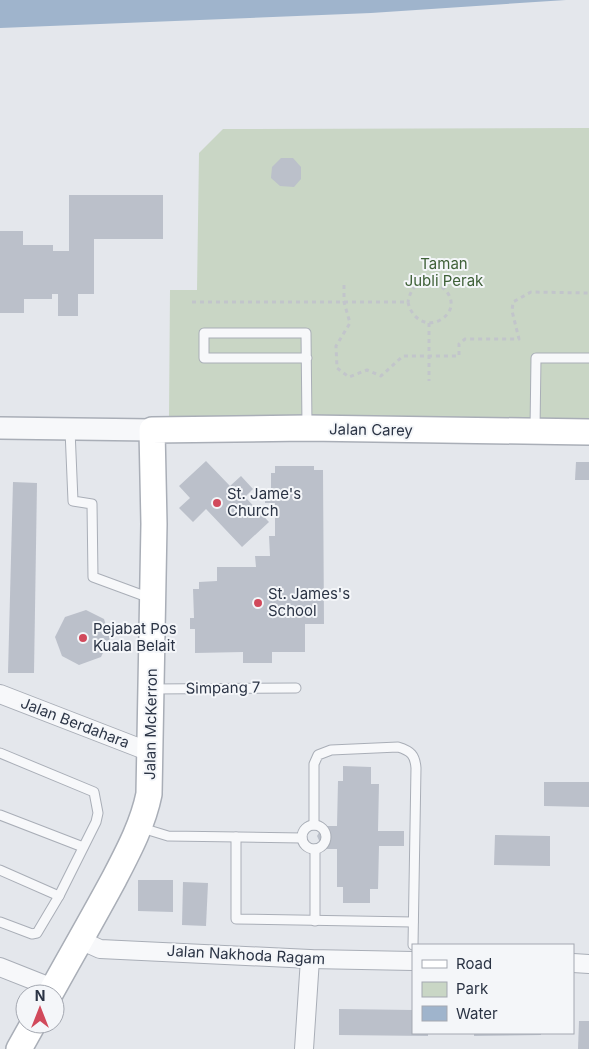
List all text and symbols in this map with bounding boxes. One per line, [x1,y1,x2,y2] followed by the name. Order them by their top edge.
[405,254,484,290] park label: Taman Jubli Perak
[329,419,414,440] street label: Jalan Carey
[227,484,301,520] place label: St. Jame's Church
[211,497,223,509] marker: St. Jame's Church
[268,584,350,620] place label: St. James's School
[252,597,264,609] marker: St. James's School
[93,619,177,655] place label: Pejabat Pos Kuala Belait
[77,632,89,644] marker: Pejabat Pos Kuala Belait
[140,668,161,780] street label: Jalan McKerron
[185,677,261,698] street label: Simpang 7
[18,693,132,752] street label: Jalan Berdahara
[166,941,326,968] street label: Jalan Nakhoda Ragam
[412,944,574,1034] legend
[456,954,492,973] text: Road
[456,979,489,998] text: Park
[15,984,65,1034] north arrow
[35,987,45,1004] text: N
[456,1004,498,1023] text: Water

